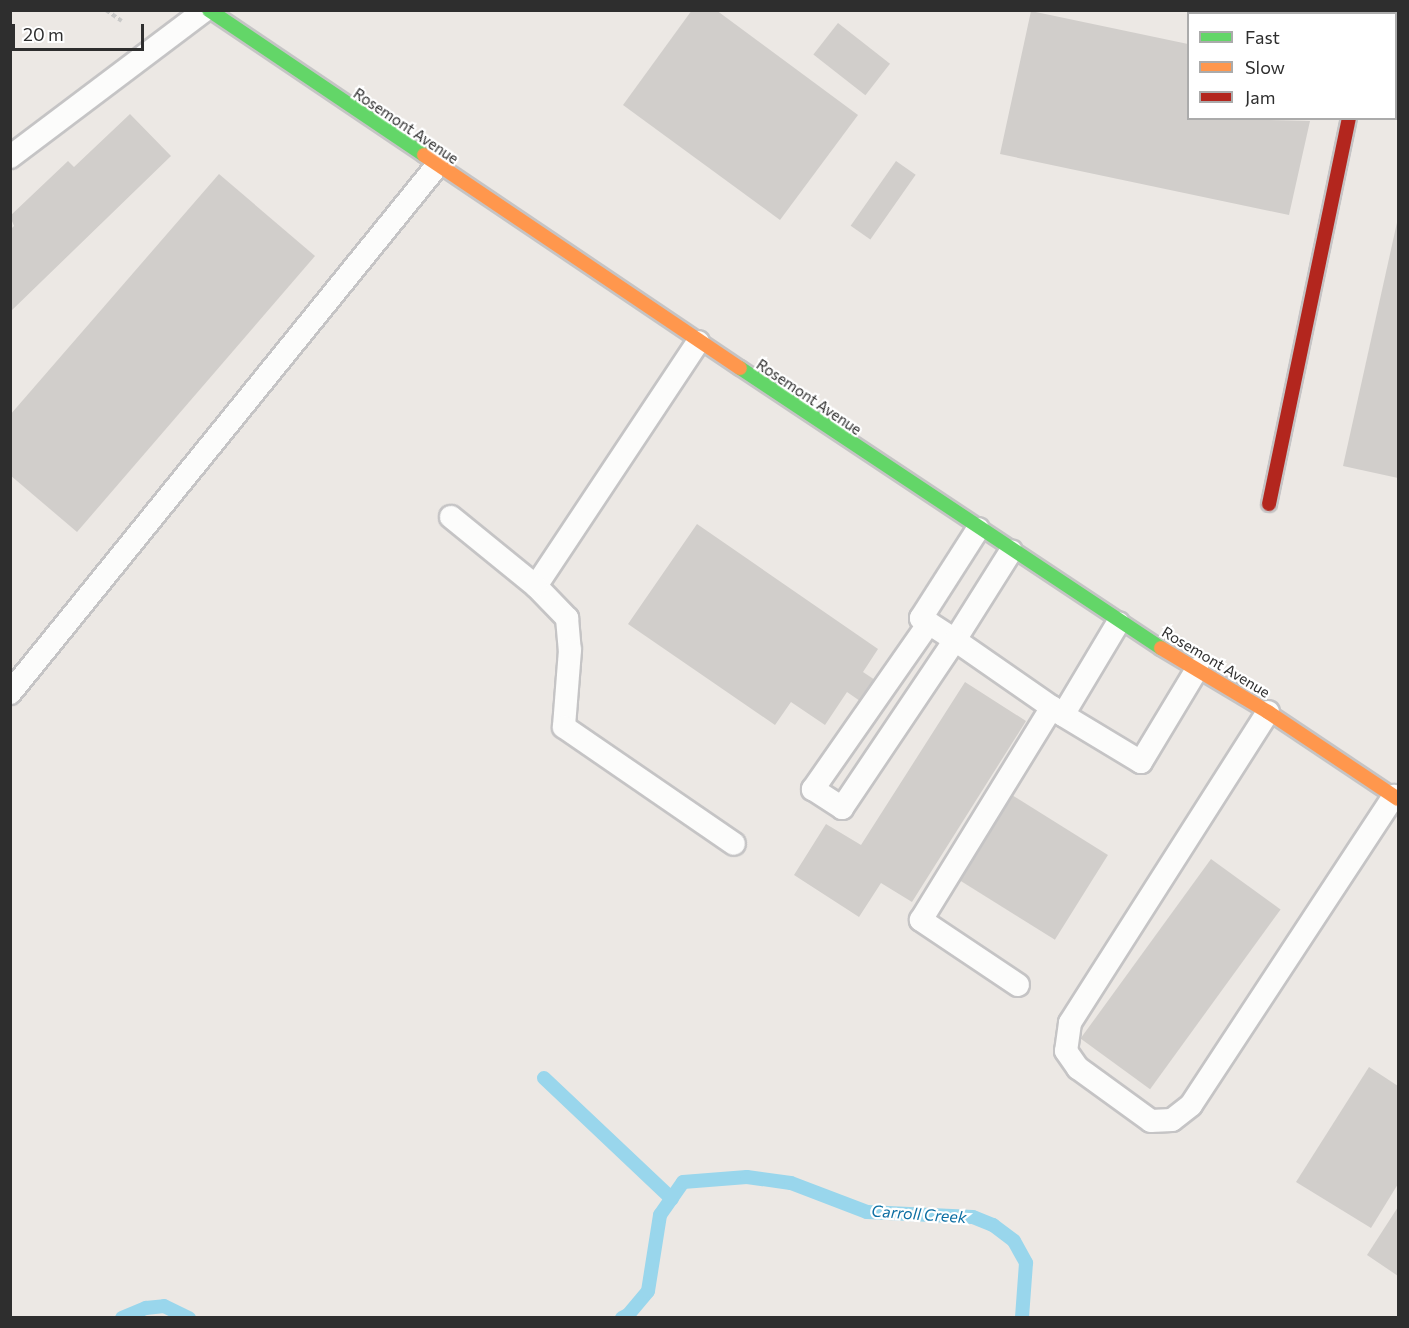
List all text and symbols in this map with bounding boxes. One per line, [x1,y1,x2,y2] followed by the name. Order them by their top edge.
[15,12,147,50] scale bar
[1187,12,1397,120] legend
[23,23,64,45] text: 20 m
[1245,26,1280,48] text: Fast
[1245,56,1285,78] text: Slow
[350,84,462,168] street label: Rosemont Avenue
[1245,86,1275,108] text: Jam
[753,355,865,439] street label: Rosemont Avenue
[1159,623,1273,701] street label: Rosemont Avenue
[871,1201,967,1227] water label: Carroll Creek

